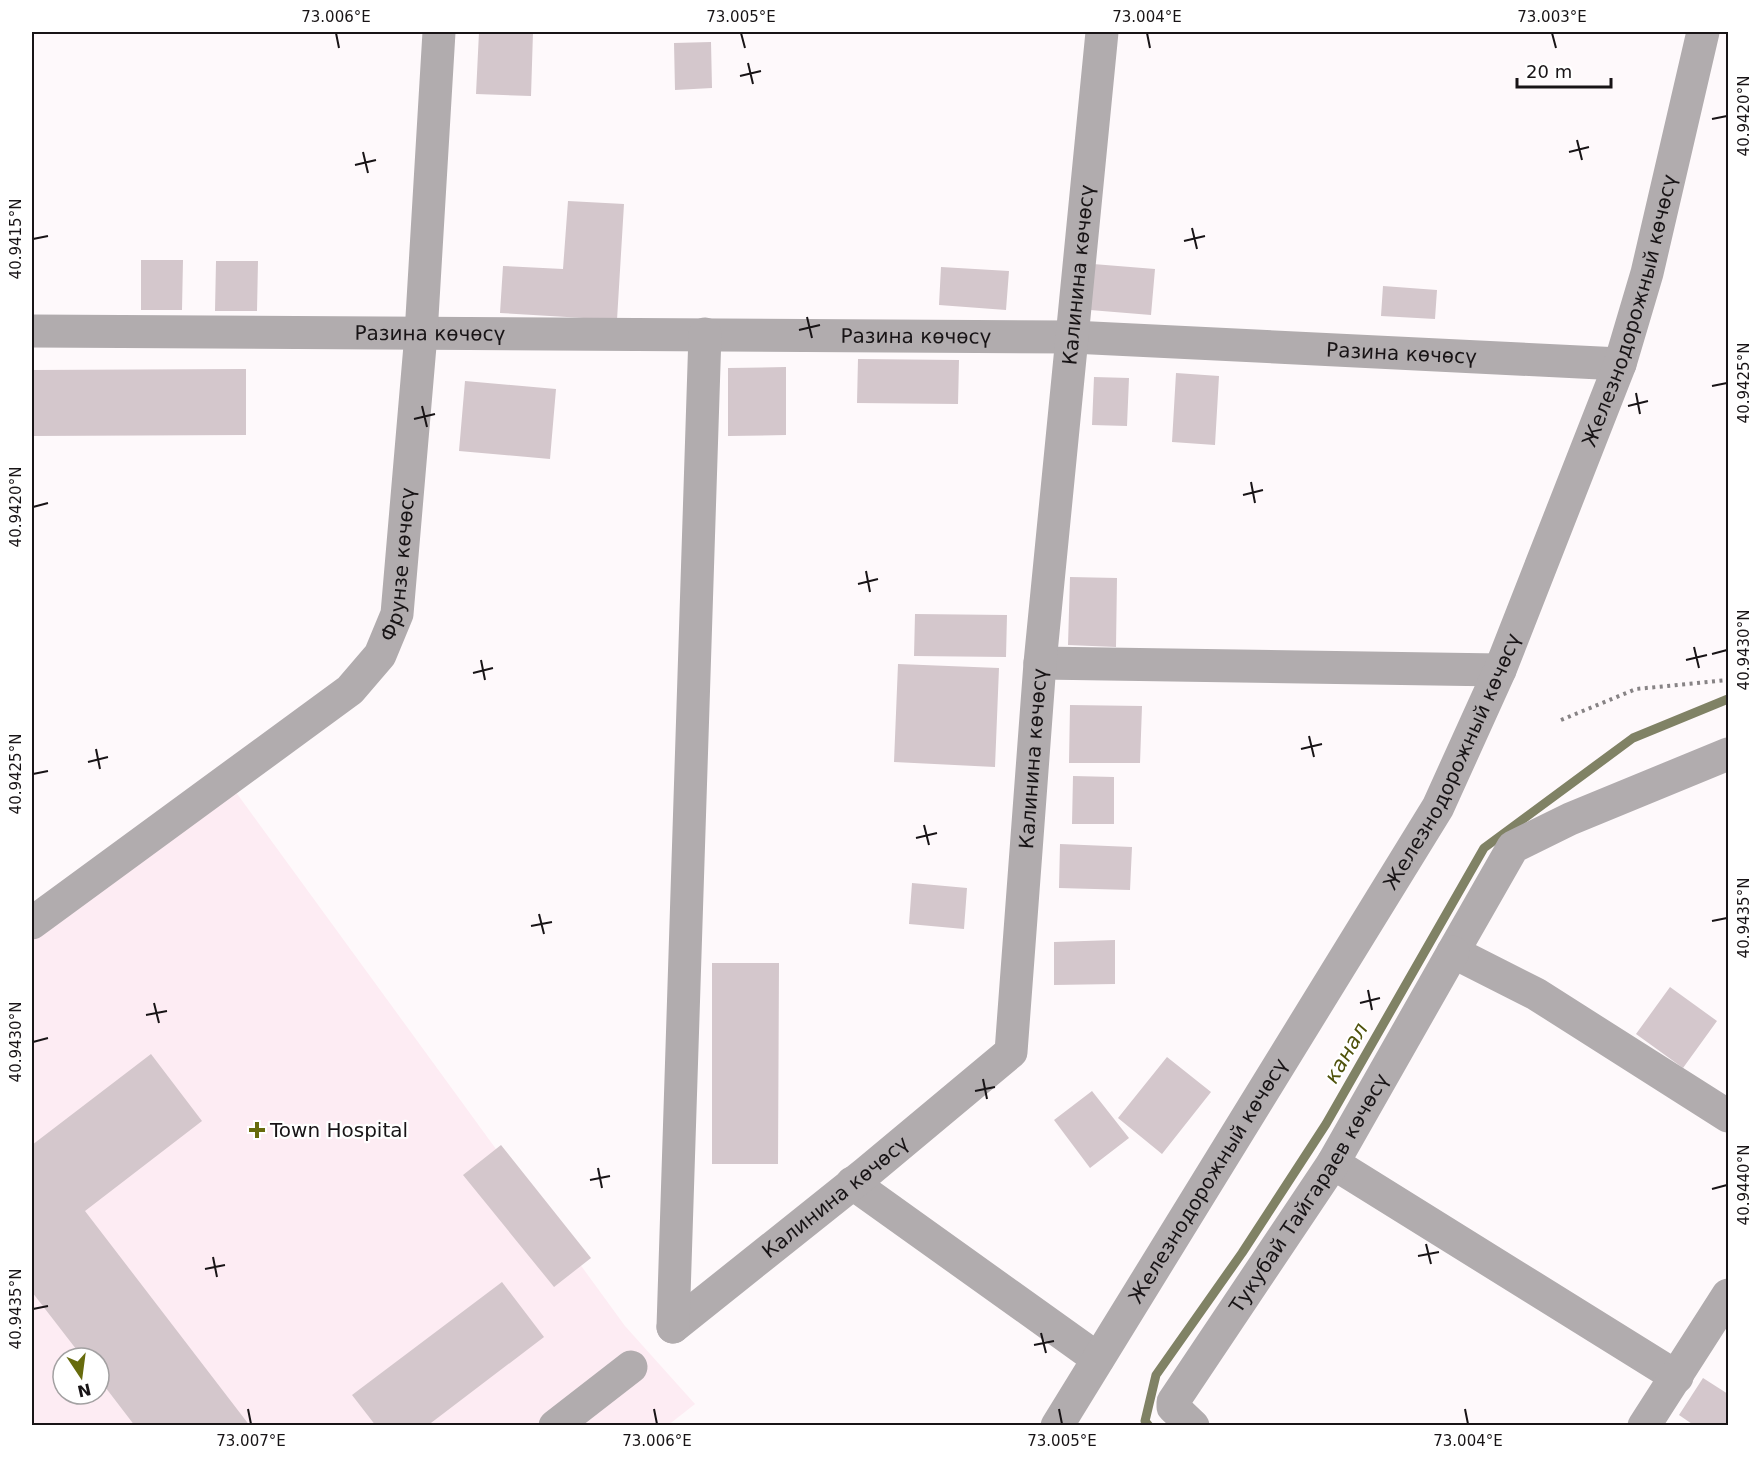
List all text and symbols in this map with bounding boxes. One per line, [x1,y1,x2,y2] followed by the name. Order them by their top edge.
[301,8,371,26] text: 73.006°E
[706,8,776,26] text: 73.005°E
[1112,8,1182,26] text: 73.004°E
[1517,8,1587,26] text: 73.003°E
[1517,51,1612,89] scale bar
[1526,61,1572,82] text: 20 m
[1735,76,1753,156] text: 40.9420°N
[1577,172,1682,450] street label: Железнодорожный көчөсү
[1057,183,1099,366] street label: Калинина көчөсү
[7,199,25,279] text: 40.9415°N
[354,321,506,346] street label: Разина көчөсү
[840,324,992,349] street label: Разина көчөсү
[1326,338,1478,369] street label: Разина көчөсү
[1735,343,1753,423] text: 40.9425°N
[7,467,25,547] text: 40.9420°N
[375,486,420,645] street label: Фрунзе көчөсү
[1735,610,1753,690] text: 40.9430°N
[1378,630,1525,894] street label: Железнодорожный көчөсү
[1014,667,1052,850] street label: Калинина көчөсү
[7,734,25,814] text: 40.9425°N
[1735,878,1753,958] text: 40.9435°N
[7,1002,25,1082] text: 40.9430°N
[1319,1019,1373,1087] water label: канал
[1123,1054,1293,1308] street label: Железнодорожный көчөсү
[1224,1069,1394,1318] street label: Тукубай Тайгараев көчөсү
[269,1118,408,1142] place label: Town Hospital
[248,1121,266,1139] marker: Town Hospital
[757,1131,914,1263] street label: Калинина көчөсү
[1735,1145,1753,1225] text: 40.9440°N
[7,1269,25,1349] text: 40.9435°N
[51,1346,111,1406] north arrow
[76,1379,93,1401] text: N
[216,1432,286,1450] text: 73.007°E
[622,1432,692,1450] text: 73.006°E
[1027,1432,1097,1450] text: 73.005°E
[1433,1432,1503,1450] text: 73.004°E

